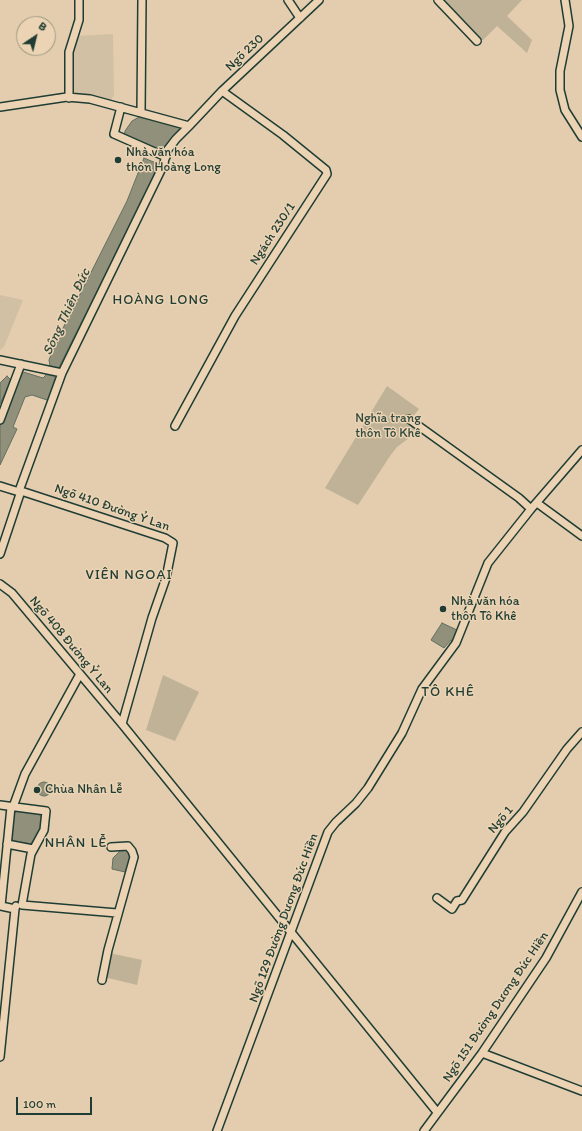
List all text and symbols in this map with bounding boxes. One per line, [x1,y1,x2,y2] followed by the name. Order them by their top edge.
[16,16,56,56] north arrow
[36,19,49,34] text: B
[223,31,267,75] street label: Ngõ 230
[126,145,221,176] place label: Nhà văn hóa thôn Hoàng Long
[113,155,123,165] marker: Nhà văn hóa thôn Hoàng Long
[247,200,299,268] street label: Ngách 230/1
[40,266,94,358] water label: Sông Thiên Đức
[112,292,210,308] district label: HOÀNG LONG
[355,411,421,442] park label: Nghĩa trang thôn Tô Khê
[52,481,172,535] street label: Ngõ 410 Đường Ỷ Lan
[85,567,173,583] district label: VIÊN NGOẠI
[26,593,116,697] street label: Ngõ 408 Đường Ỷ Lan
[451,594,519,625] place label: Nhà văn hóa thôn Tô Khê
[438,604,448,614] marker: Nhà văn hóa thôn Tô Khê
[421,684,475,700] district label: TÔ KHÊ
[45,782,122,798] place label: Chùa Nhân Lễ
[32,785,42,795] marker: Chùa Nhân Lễ
[485,803,517,837] street label: Ngõ 1
[246,831,322,1005] street label: Ngõ 129 Đường Dương Đức Hiền
[45,835,107,851] district label: NHÂN LỄ
[440,929,552,1085] street label: Ngõ 151 Đường Dương Đức Hiền
[18,1089,94,1115] scale bar
[23,1097,56,1111] text: 100 m

